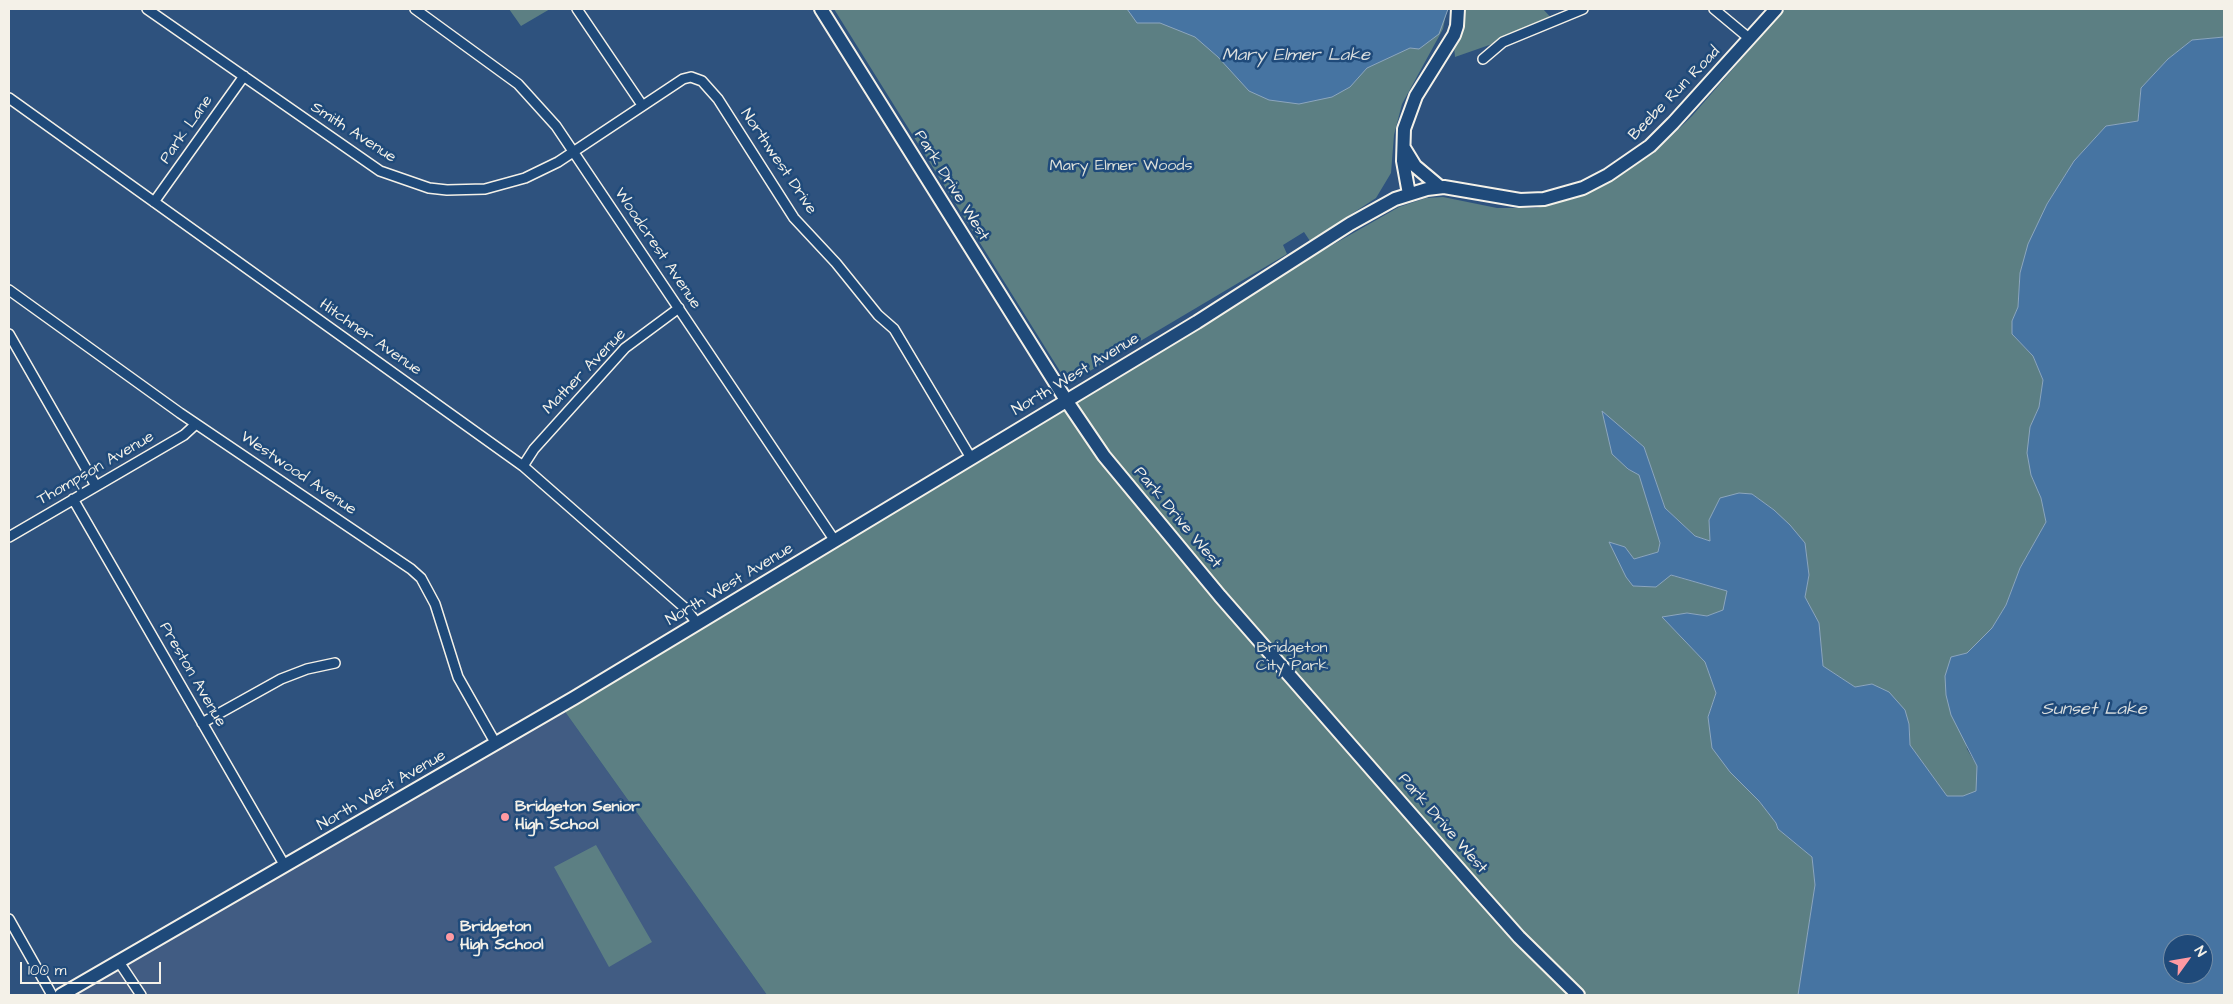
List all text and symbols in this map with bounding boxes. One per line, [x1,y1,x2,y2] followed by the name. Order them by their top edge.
[1625,43,1725,145] street label: Beebe Run Road
[1222,45,1370,67] water label: Mary Elmer Lake
[156,92,218,168] street label: Park Lane
[307,98,399,168] street label: Smith Avenue
[736,106,820,218] street label: Northwest Drive
[909,127,993,245] street label: Park Drive West
[1050,157,1192,177] park label: Mary Elmer Woods
[609,185,705,313] street label: Woodcrest Avenue
[315,296,425,380] street label: Hitchner Avenue
[539,325,631,419] street label: Mather Avenue
[1009,329,1143,421] street label: North West Avenue
[34,428,158,510] street label: Thompson Avenue
[236,428,360,520] street label: Westwood Avenue
[1129,463,1225,573] street label: Park Drive West
[663,539,797,631] street label: North West Avenue
[154,619,230,731] street label: Preston Avenue
[1256,639,1328,677] park label: Bridgeton City Park
[2041,699,2147,721] water label: Sunset Lake
[314,746,450,836] street label: North West Avenue
[1393,770,1491,878] street label: Park Drive West
[515,798,640,836] place label: Bridgeton Senior High School
[499,811,511,823] marker: Bridgeton Senior High School
[460,918,544,956] place label: Bridgeton High School
[444,931,456,943] marker: Bridgeton High School
[2163,934,2213,984] north arrow
[2189,943,2211,961] text: N
[22,952,164,984] scale bar
[28,960,67,981] text: 100 m

